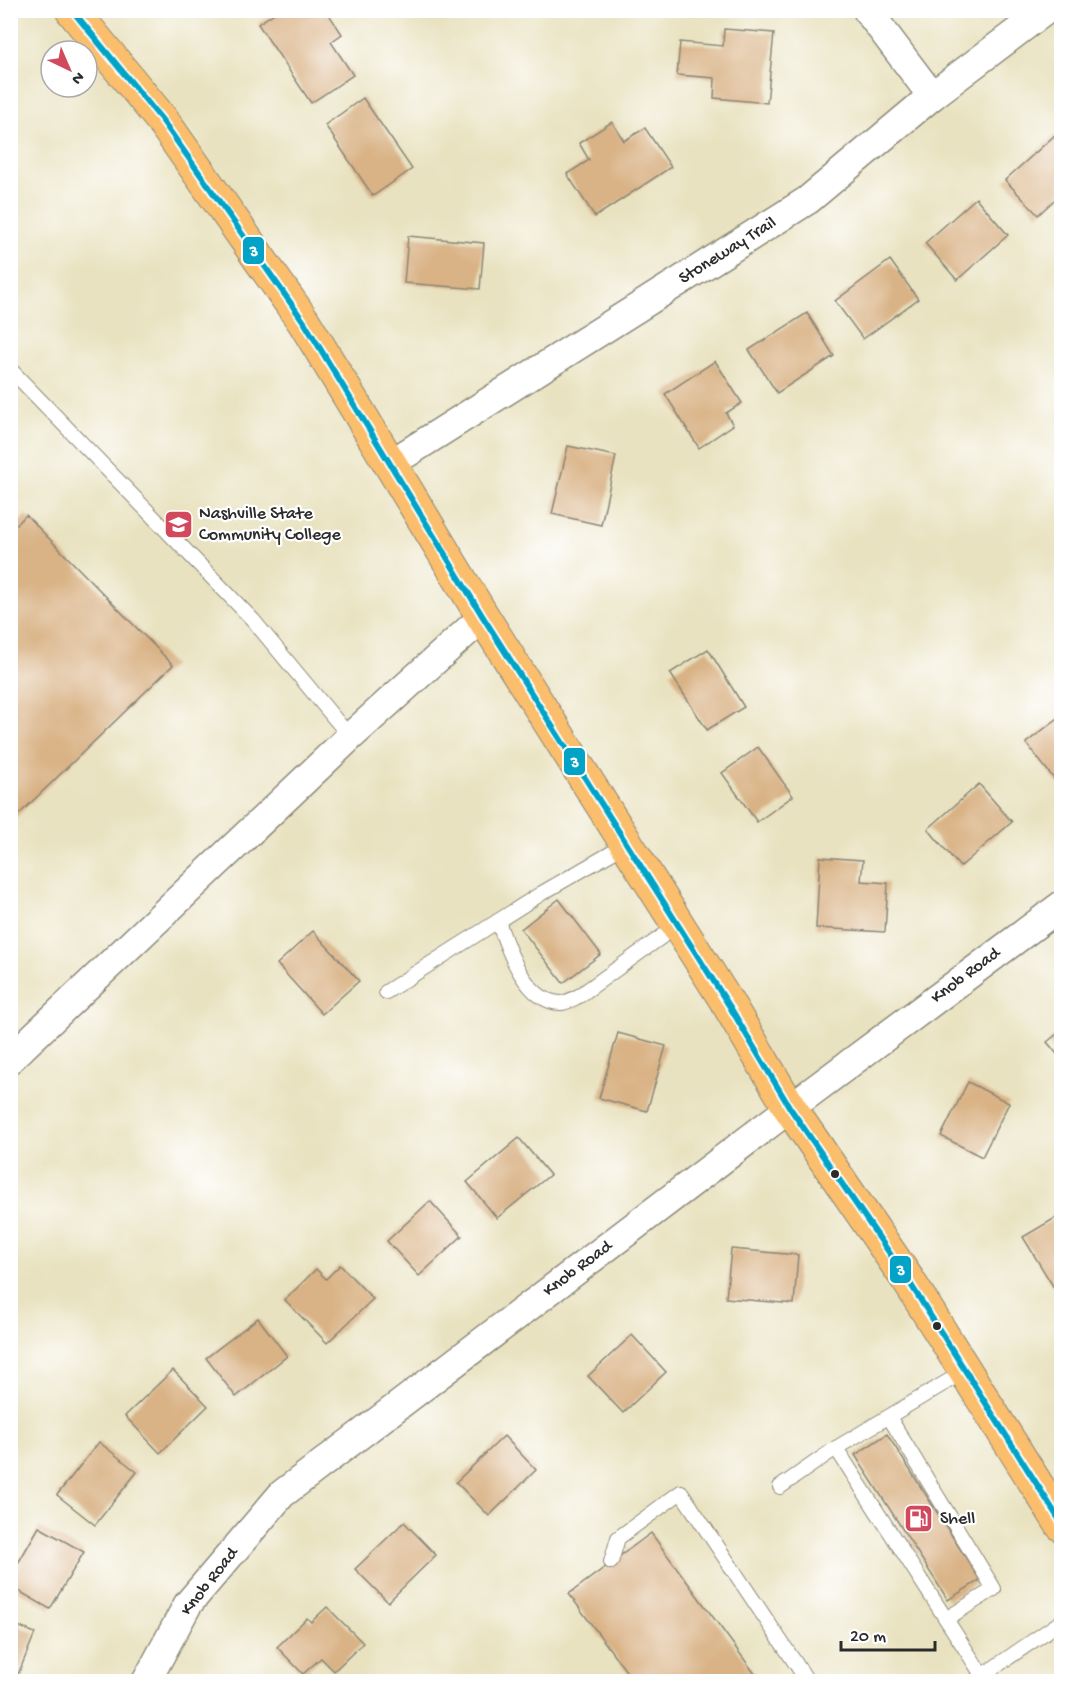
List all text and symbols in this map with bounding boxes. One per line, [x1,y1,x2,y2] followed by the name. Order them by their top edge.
[39,39,99,99] north arrow
[66,67,87,88] text: N
[675,213,781,289] street label: Stoneway Trail
[242,236,265,265] line badge: 3
[249,244,258,263] text: 3
[199,504,342,546] place label: Nashville State Community College
[162,508,194,540] school or university icon: Nashville State Community College
[563,747,586,776] line badge: 3
[570,755,579,774] text: 3
[927,942,1006,1009] street label: Knob Road
[829,1168,841,1180] unlabelled marker
[539,1235,618,1302] street label: Knob Road
[889,1255,912,1284] line badge: 3
[896,1263,905,1282] text: 3
[931,1320,943,1332] unlabelled marker
[903,1503,935,1535] fuel station icon: Shell
[940,1509,975,1530] place label: Shell
[177,1543,244,1620] street label: Knob Road
[841,1614,936,1652] scale bar
[850,1627,886,1648] text: 20 m

